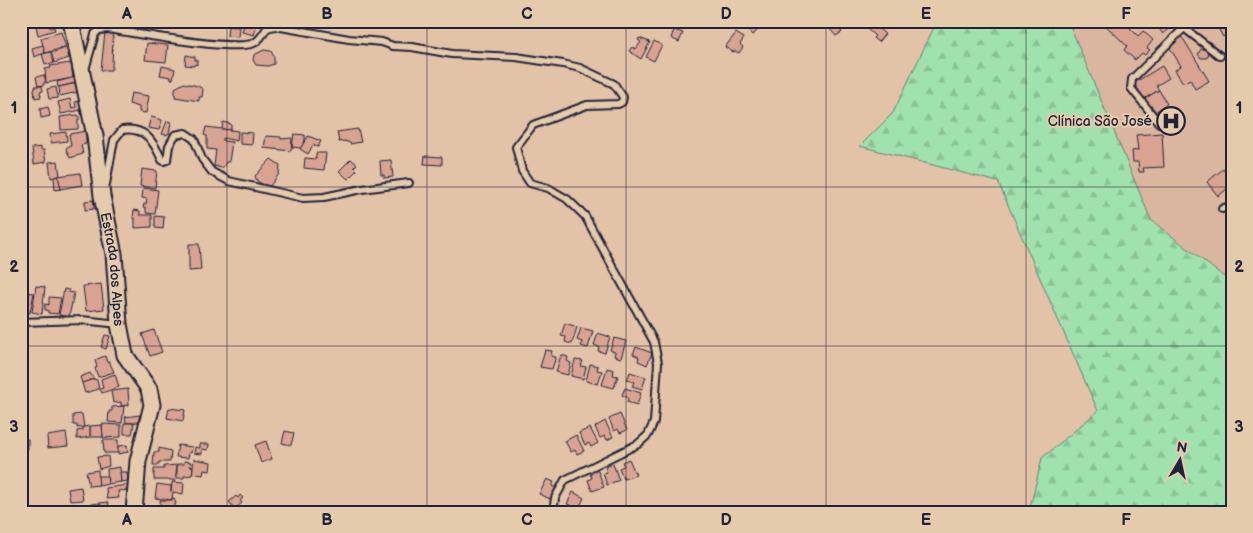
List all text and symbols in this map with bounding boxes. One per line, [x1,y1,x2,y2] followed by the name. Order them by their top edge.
[121,5,132,24] text: A
[321,5,333,24] text: B
[521,5,533,24] text: C
[720,5,732,24] text: D
[921,5,931,24] text: E
[1121,5,1131,24] text: F
[11,99,17,118] text: 1
[1236,99,1242,118] text: 1
[1156,106,1186,136] hospital icon: Clínica São José
[1048,113,1153,130] place label: Clínica São José
[97,211,128,327] street label: Estrada dos Alpes
[9,258,19,277] text: 2
[1234,258,1244,277] text: 2
[9,418,19,437] text: 3
[1234,418,1244,437] text: 3
[1156,436,1206,486] north arrow
[1175,438,1188,457] text: N
[121,511,132,530] text: A
[321,511,333,530] text: B
[521,511,533,530] text: C
[720,511,732,530] text: D
[921,511,931,530] text: E
[1121,511,1131,530] text: F

